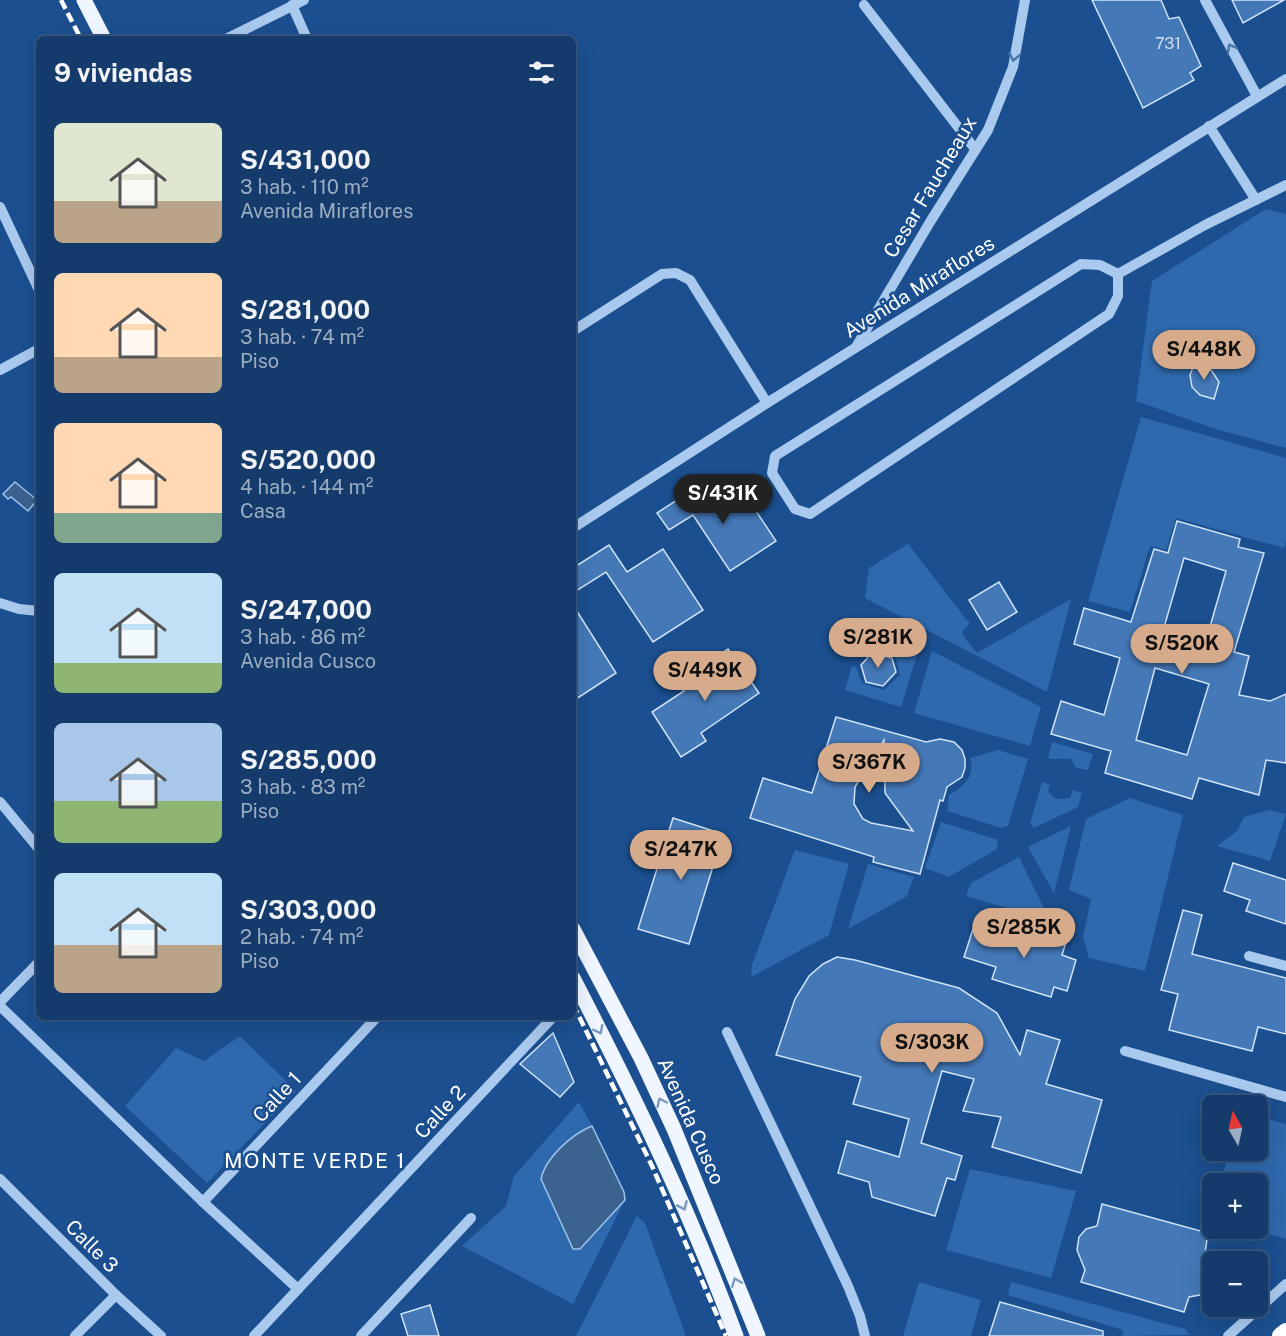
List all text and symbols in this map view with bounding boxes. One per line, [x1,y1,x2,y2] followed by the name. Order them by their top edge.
[1155,34,1181,53] house number: 731
[1227,44,1238,54] one-way arrow
[1008,52,1021,62] one-way arrow
[525,56,558,89] icon: filters
[54,57,192,88] text: 9 viviendas
[878,112,982,262] street label: Cesar Faucheaux
[240,144,371,175] text: S/431,000
[102,147,174,219] icon: home
[240,175,369,199] text: 3 hab. · 110 m²
[240,199,413,223] text: Avenida Miraflores
[839,231,999,343] street label: Avenida Miraflores
[240,294,370,325] text: S/281,000
[102,297,174,369] icon: home
[240,325,364,349] text: 3 hab. · 74 m²
[1155,330,1253,381] pin: S/448K
[1166,337,1242,361] text: S/448K
[240,349,279,373] text: Piso
[240,444,376,475] text: S/520,000
[102,447,174,519] icon: home
[674,474,772,525] pin: S/431K
[240,475,373,499] text: 4 hab. · 144 m²
[688,481,758,505] text: S/431K
[240,499,286,523] text: Casa
[240,594,372,625] text: S/247,000
[102,597,174,669] icon: home
[829,618,927,669] pin: S/281K
[1133,624,1231,675] pin: S/520K
[240,625,365,649] text: 3 hab. · 86 m²
[843,625,913,649] text: S/281K
[1145,631,1219,655] text: S/520K
[240,649,376,673] text: Avenida Cusco
[656,651,754,702] pin: S/449K
[667,658,743,682] text: S/449K
[820,743,918,794] pin: S/367K
[240,744,377,775] text: S/285,000
[102,747,174,819] icon: home
[832,750,906,774] text: S/367K
[240,775,365,799] text: 3 hab. · 83 m²
[240,799,279,823] text: Piso
[632,830,730,881] pin: S/247K
[644,837,718,861] text: S/247K
[240,894,376,925] text: S/303,000
[102,897,174,969] icon: home
[975,908,1073,959] pin: S/285K
[986,915,1062,939] text: S/285K
[240,925,363,949] text: 2 hab. · 74 m²
[240,949,279,973] text: Piso
[883,1023,981,1074] pin: S/303K
[592,1024,604,1035] one-way arrow
[894,1030,970,1054] text: S/303K
[652,1054,730,1188] street label: Avenida Cusco
[248,1067,306,1127] street label: Calle 1
[409,1080,471,1144] street label: Calle 2
[1202,1095,1268,1161] north arrow
[1202,1095,1268,1317] map controls
[656,1097,668,1108] one-way arrow
[224,1148,406,1173] district label: MONTE VERDE 1
[1202,1173,1268,1239] button: +
[675,1200,687,1211] one-way arrow
[61,1215,123,1277] street label: Calle 3
[1202,1251,1268,1317] button: −
[731,1277,743,1288] one-way arrow

